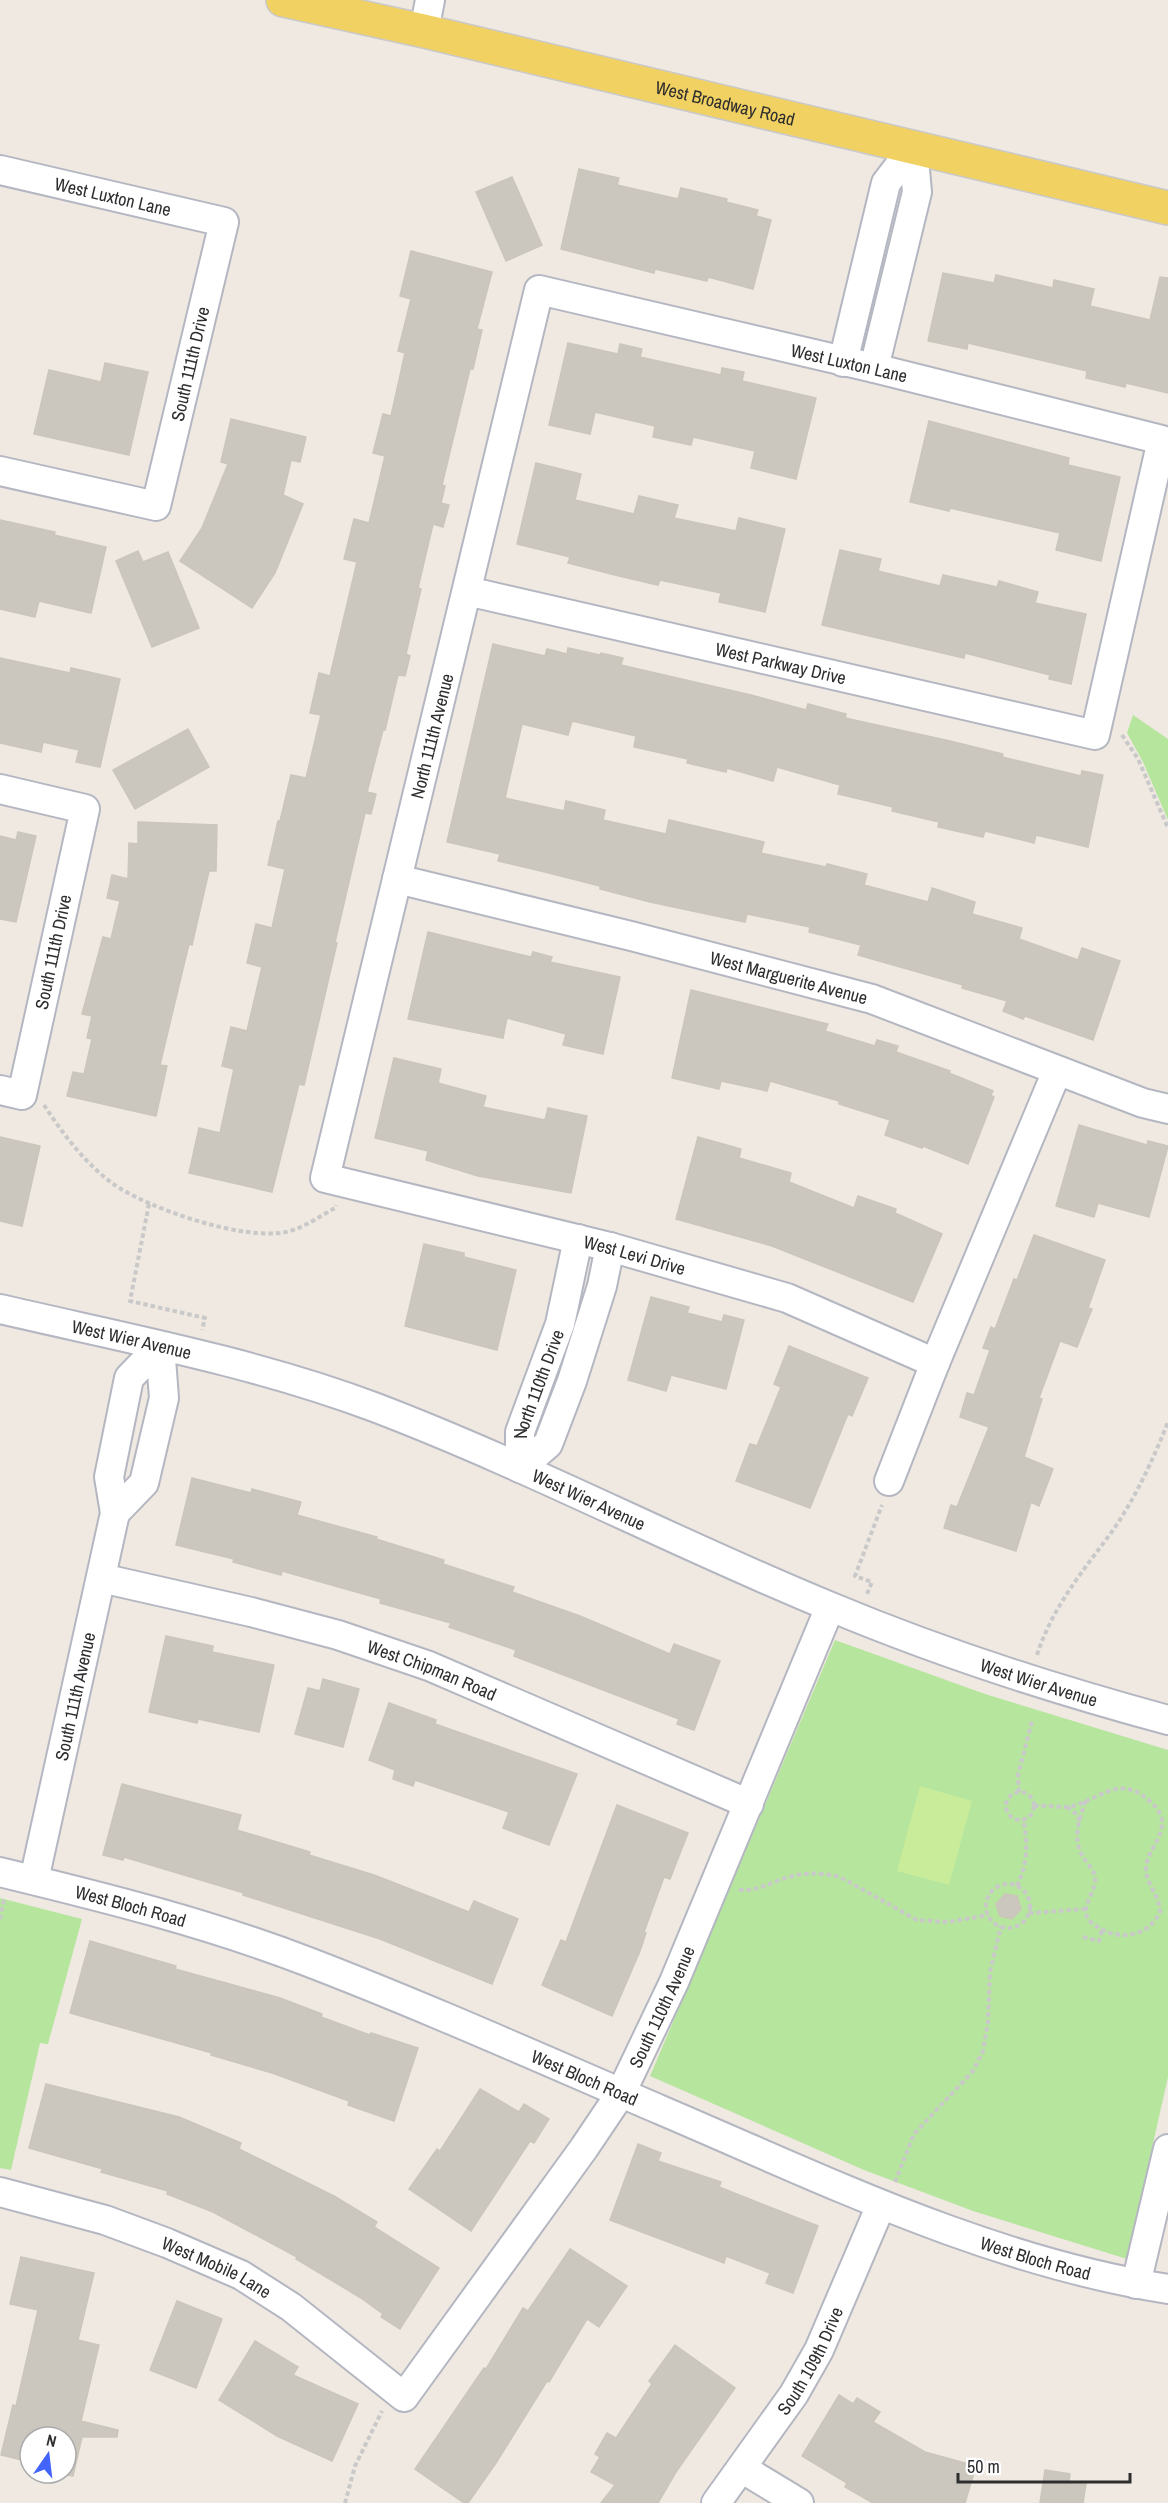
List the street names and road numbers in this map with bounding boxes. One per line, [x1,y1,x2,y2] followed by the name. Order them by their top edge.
[653,74,798,131] street label: West Broadway Road
[52,171,174,222] street label: West Luxton Lane
[165,304,215,424] street label: South 111th Drive
[788,337,910,389] street label: West Luxton Lane
[713,636,849,690] street label: West Parkway Drive
[404,671,460,801] street label: North 111th Avenue
[29,892,77,1012] street label: South 111th Drive
[707,945,870,1010] street label: West Marguerite Avenue
[581,1229,689,1281] street label: West Levi Drive
[69,1313,194,1365] street label: West Wier Avenue
[508,1326,570,1439] street label: North 110th Drive
[528,1463,650,1536] street label: West Wier Avenue
[48,1630,101,1763] street label: South 111th Avenue
[364,1633,501,1706] street label: West Chipman Road
[977,1652,1101,1712] street label: West Wier Avenue
[73,1879,189,1933] street label: West Bloch Road
[622,1942,700,2072] street label: South 110th Avenue
[528,2043,642,2111] street label: West Bloch Road
[158,2230,276,2304] street label: West Mobile Lane
[977,2230,1093,2286] street label: West Bloch Road
[771,2303,849,2420] street label: South 109th Drive

